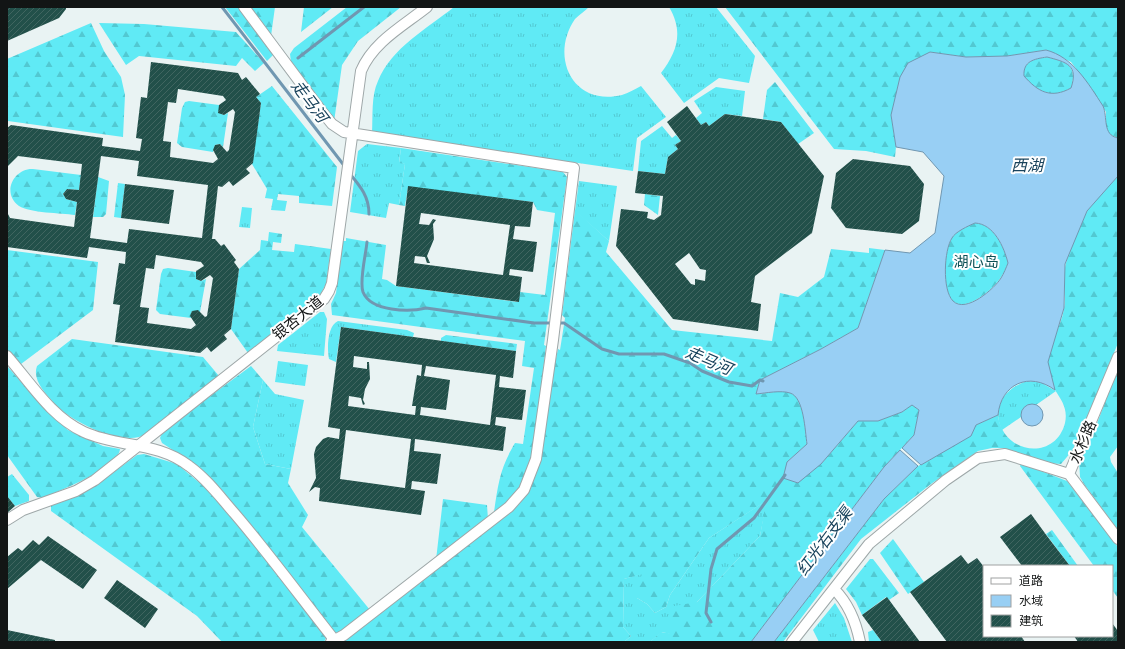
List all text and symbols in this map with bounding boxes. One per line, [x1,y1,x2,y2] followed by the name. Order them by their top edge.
[288,76,333,129] water label: 走马河
[1011,156,1046,175] water label: 西湖
[953,253,999,271] park label: 湖心岛
[269,292,327,344] street label: 银杏大道
[683,342,737,380] water label: 走马河
[1066,418,1100,466] street label: 水杉路
[793,502,857,579] water label: 红光右支渠
[983,565,1113,637] legend
[1019,573,1043,588] text: 道路
[1019,593,1043,608] text: 水域
[1019,613,1043,628] text: 建筑

